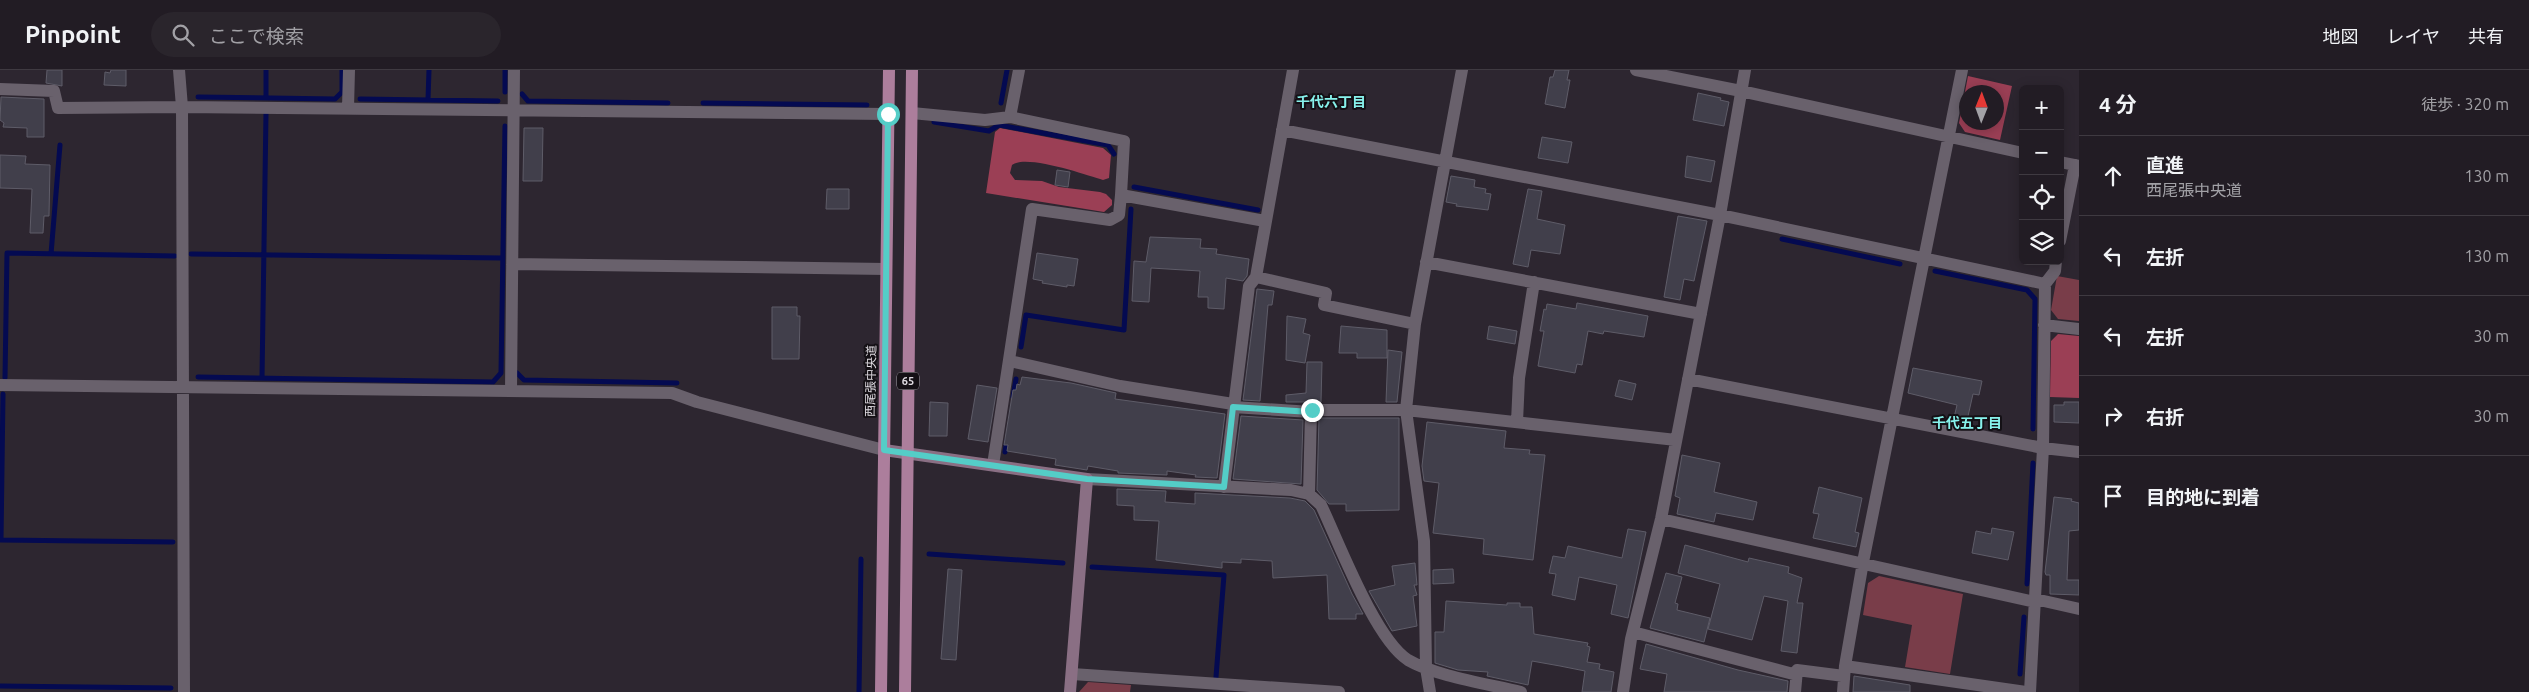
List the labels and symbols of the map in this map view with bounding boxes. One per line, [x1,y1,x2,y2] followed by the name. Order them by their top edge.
[1959,85,2004,130] north arrow
[1296,94,1366,110] district label: 千代六丁目
[877,103,900,126] route start
[863,345,878,417] street label: 西尾張中央道
[897,372,919,390] road number: 65
[1301,399,1324,422] route end
[1932,415,2002,431] district label: 千代五丁目

